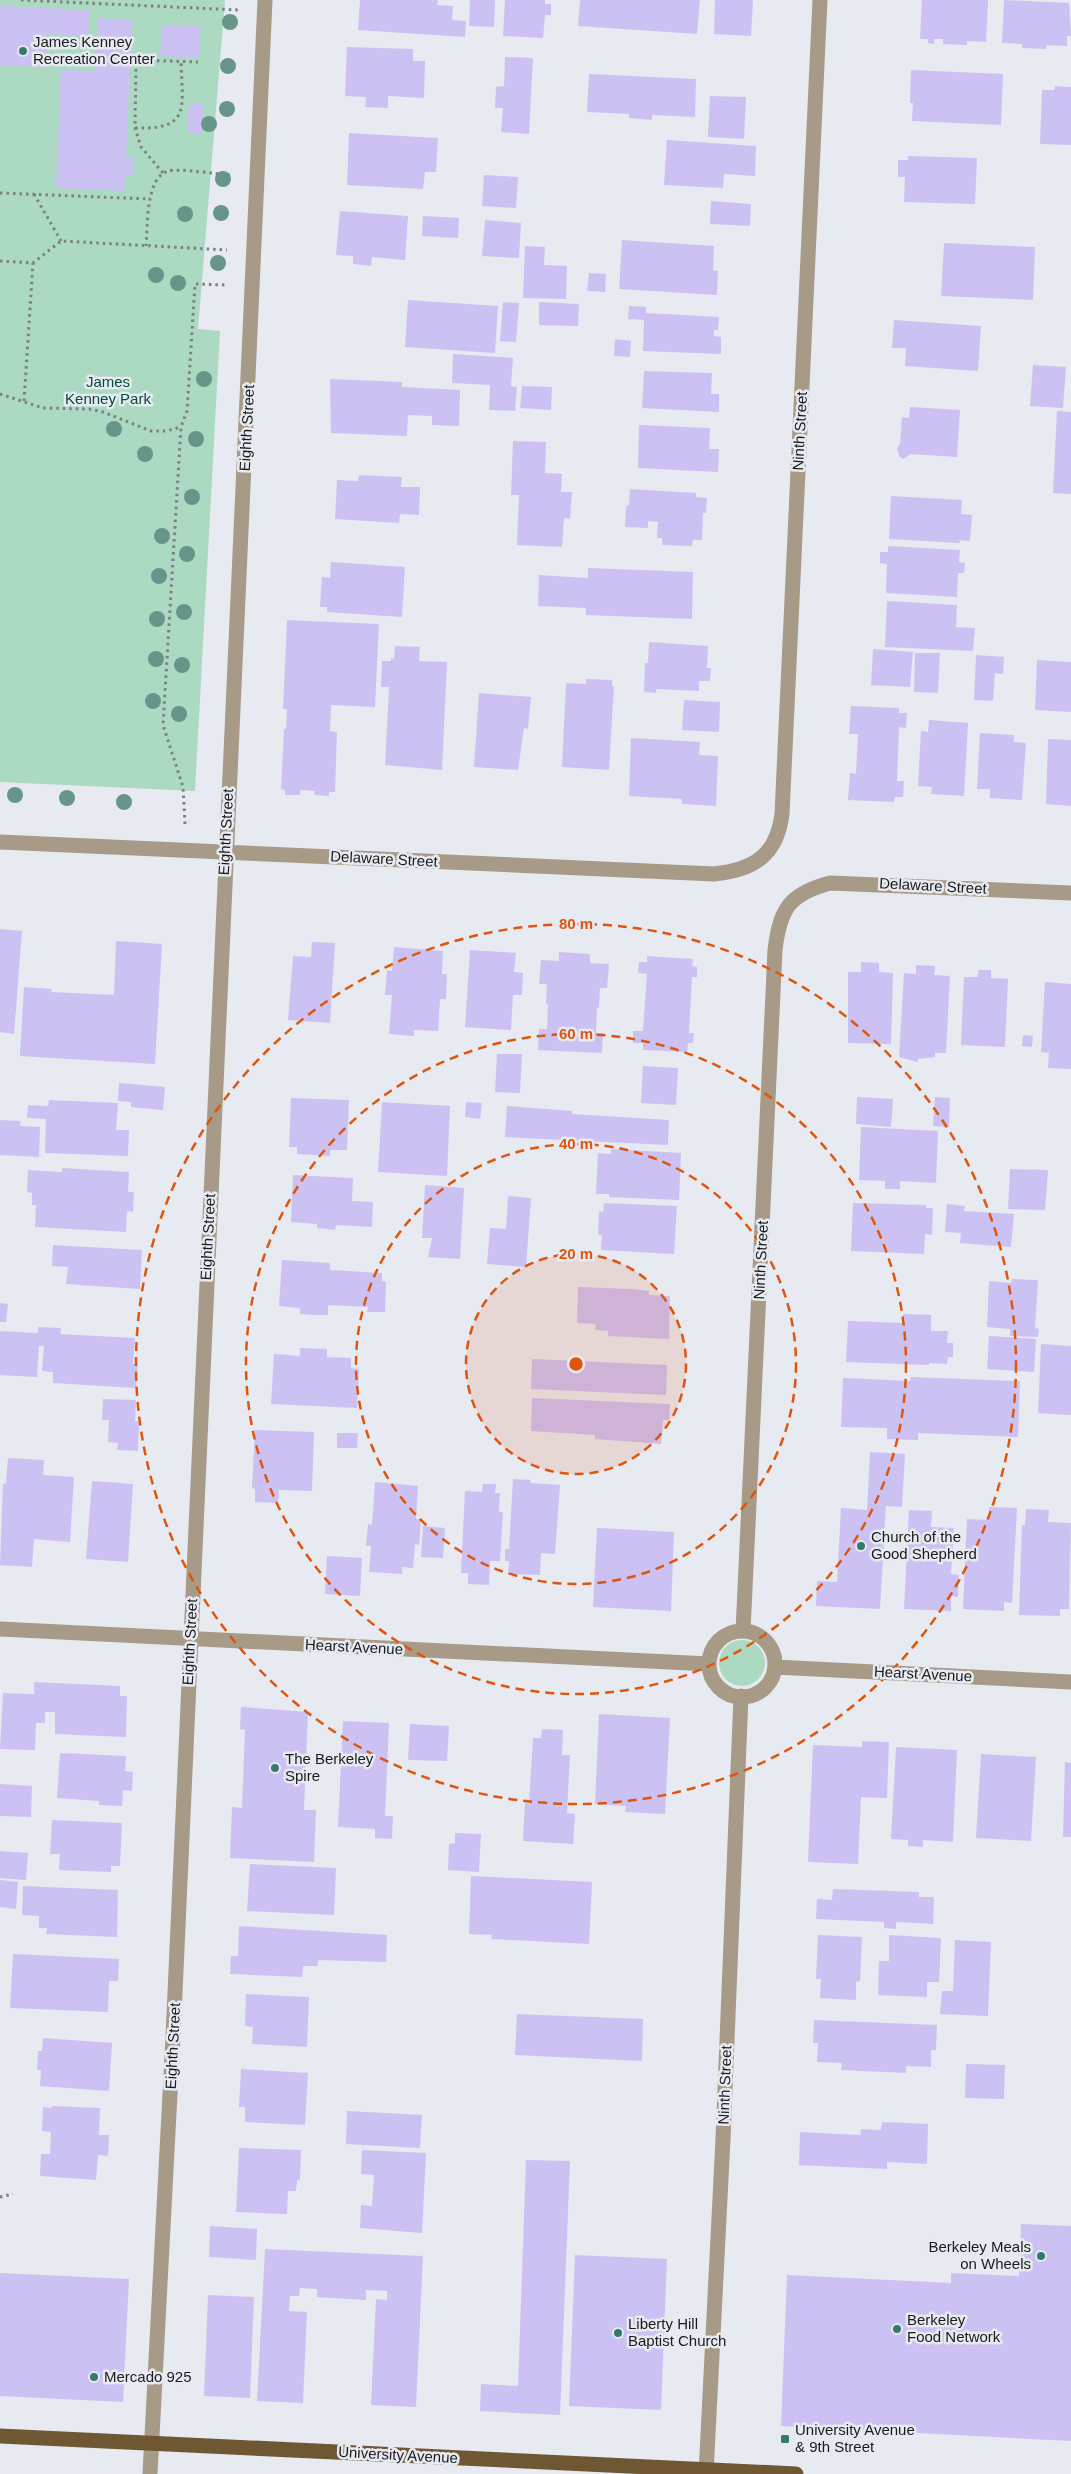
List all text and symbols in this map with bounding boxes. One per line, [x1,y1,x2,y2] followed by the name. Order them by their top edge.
[33,33,155,67] place label: James Kenney Recreation Center
[17,45,29,57] marker: James Kenney Recreation Center
[65,373,151,407] park label: James Kenney Park
[236,383,257,472] street label: Eighth Street
[789,390,810,471] street label: Ninth Street
[215,787,236,876] street label: Eighth Street
[330,847,439,870] street label: Delaware Street
[879,874,988,897] street label: Delaware Street
[559,915,593,932] text: 80 m
[559,1025,593,1042] text: 60 m
[559,1135,593,1152] text: 40 m
[197,1192,218,1281] street label: Eighth Street
[750,1219,771,1300] street label: Ninth Street
[559,1245,593,1262] text: 20 m
[567,1355,585,1373] centre of rings
[871,1528,977,1562] place label: Church of the Good Shepherd
[855,1540,867,1552] marker: Church of the Good Shepherd
[179,1597,200,1686] street label: Eighth Street
[305,1635,403,1658] street label: Hearst Avenue
[874,1662,972,1685] street label: Hearst Avenue
[285,1750,374,1784] place label: The Berkeley Spire
[269,1762,281,1774] marker: The Berkeley Spire
[162,2001,183,2090] street label: Eighth Street
[715,2044,734,2125] street label: Ninth Street
[928,2238,1031,2272] place label: Berkeley Meals on Wheels
[1035,2250,1047,2262] marker: Berkeley Meals on Wheels
[907,2311,1001,2345] place label: Berkeley Food Network
[628,2315,726,2349] place label: Liberty Hill Baptist Church
[891,2323,903,2335] marker: Berkeley Food Network
[612,2327,624,2339] marker: Liberty Hill Baptist Church
[104,2368,192,2385] place label: Mercado 925
[88,2371,100,2383] marker: Mercado 925
[795,2421,915,2455] place label: University Avenue & 9th Street
[779,2433,791,2445] marker: University Avenue & 9th Street
[338,2443,458,2466] street label: University Avenue

